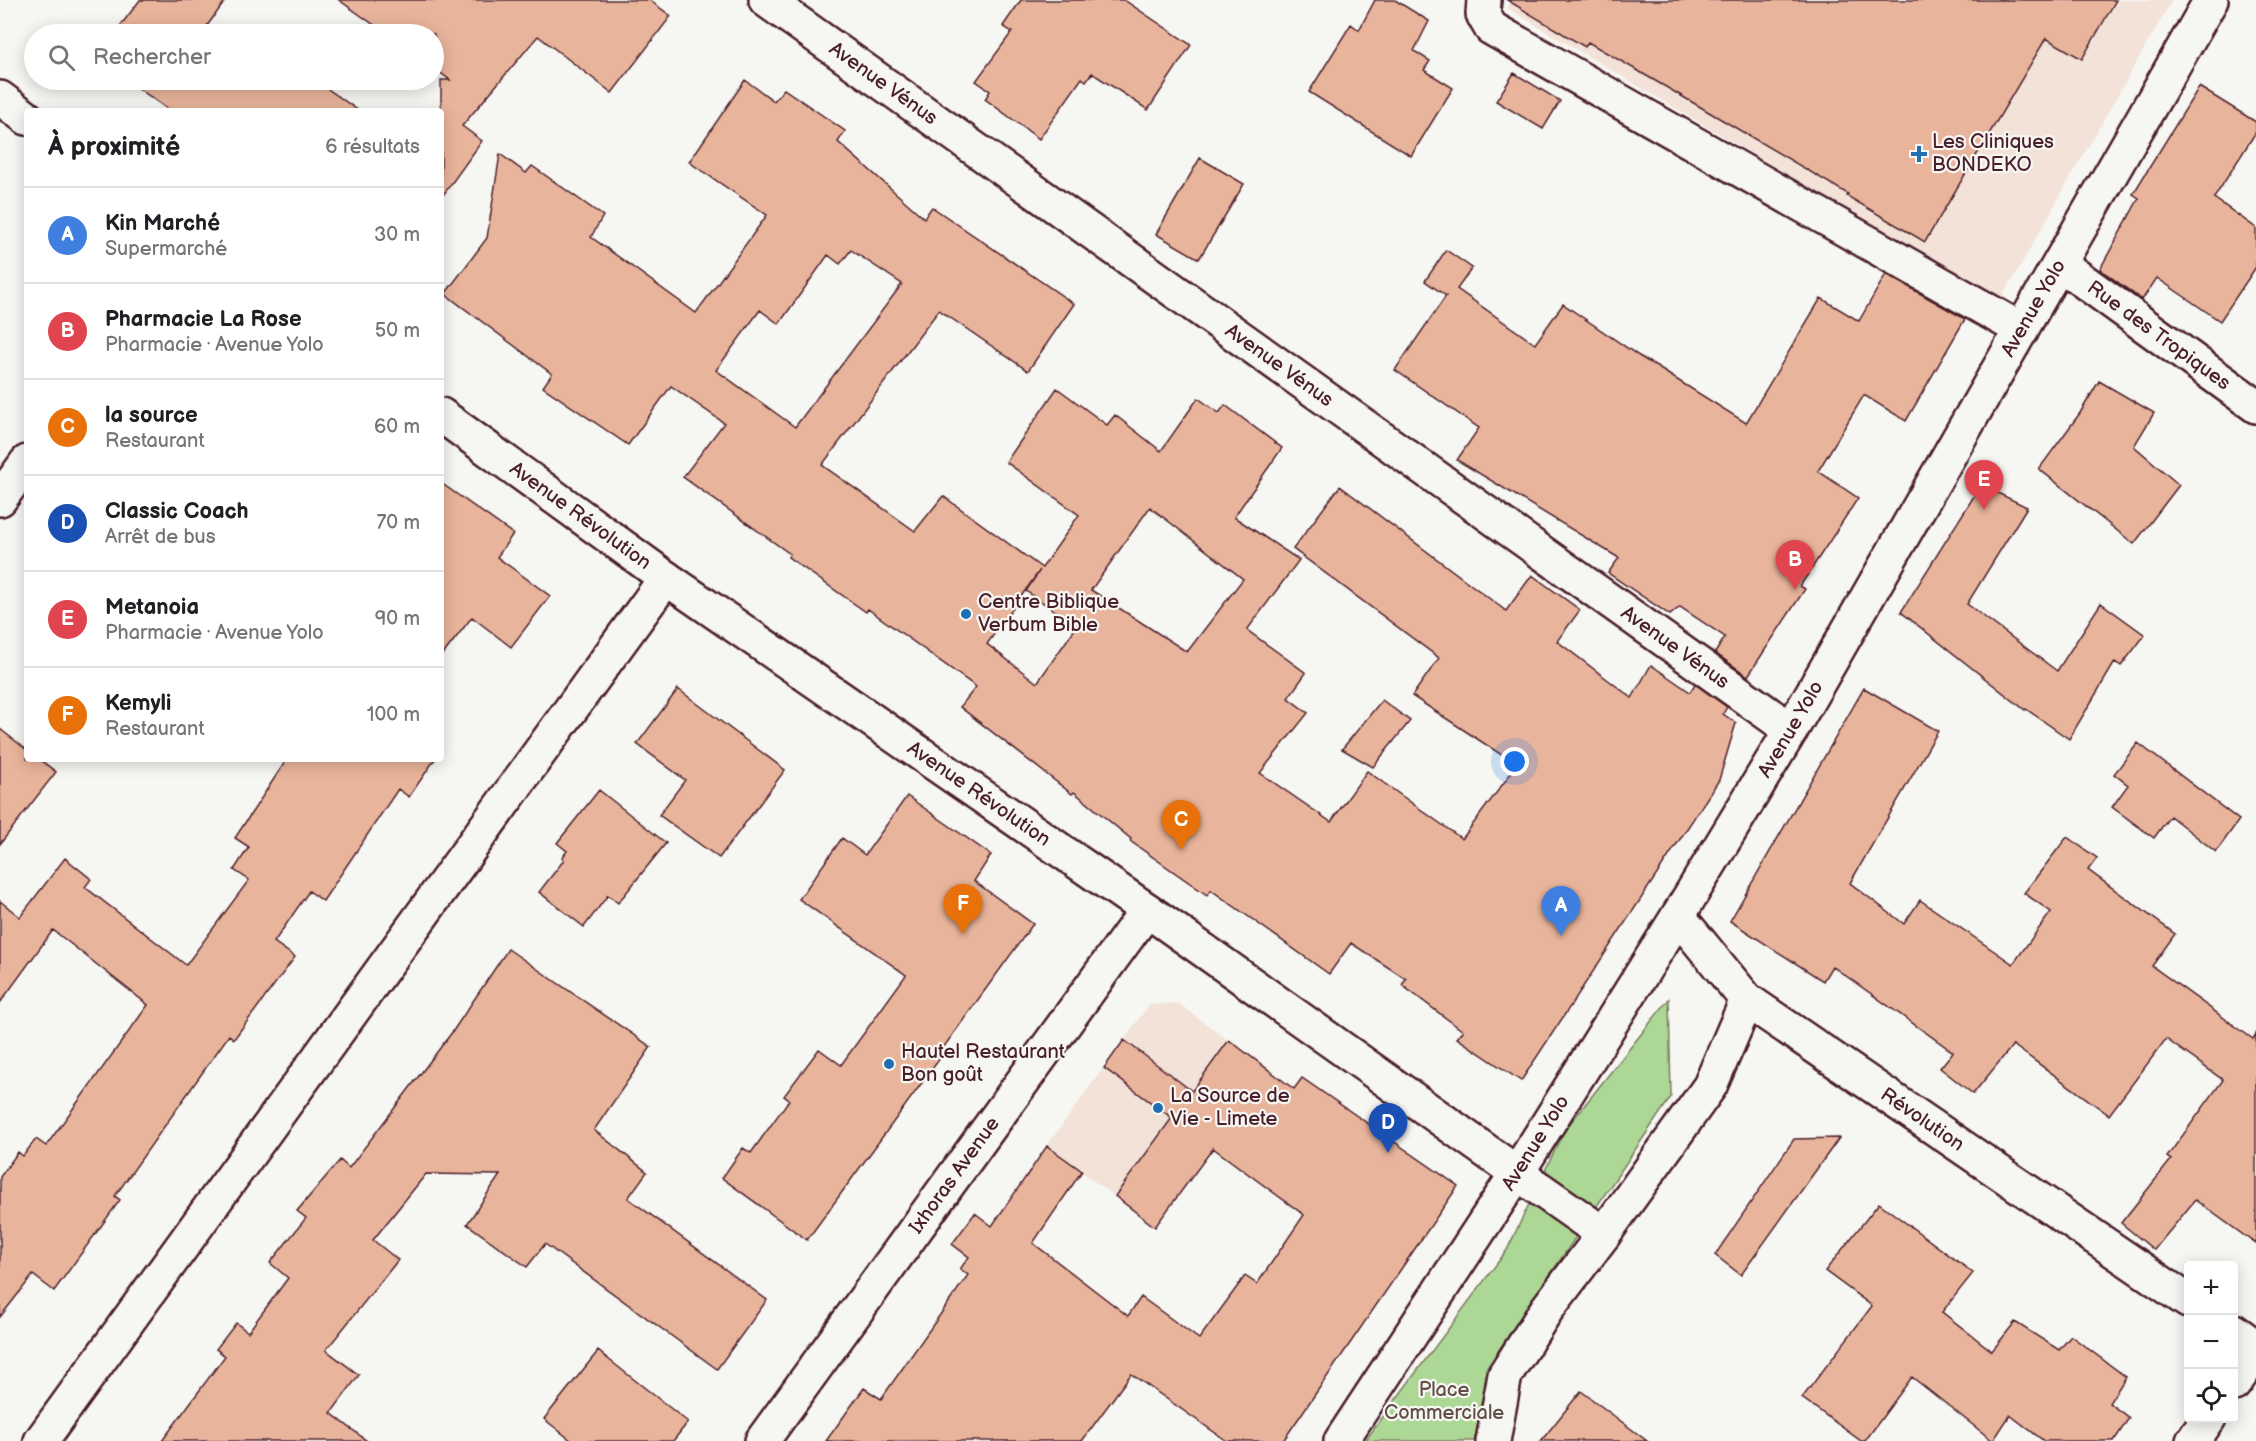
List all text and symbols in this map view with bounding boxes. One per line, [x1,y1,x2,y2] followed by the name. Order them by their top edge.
[24,24,444,90] search box
[825,37,942,130] street label: Avenue Vénus
[45,41,78,74] icon: search
[93,44,211,71] text: Rechercher
[1932,130,2054,177] place label: Les Cliniques BONDEKO
[48,132,180,163] text: À proximité
[325,135,420,159] text: 6 résultats
[1910,145,1928,163] marker: Les Cliniques BONDEKO
[105,210,220,237] text: Kin Marché
[61,223,74,247] text: A
[374,223,420,247] text: 30 m
[105,237,227,261] text: Supermarché
[1996,255,2071,361] street label: Avenue Yolo
[2083,276,2235,395] street label: Rue des Tropiques
[105,306,302,333] text: Pharmacie La Rose
[60,319,75,343] text: B
[375,319,420,343] text: 50 m
[1220,319,1338,412] street label: Avenue Vénus
[105,333,324,357] text: Pharmacie · Avenue Yolo
[105,402,198,429] text: la source
[60,415,75,439] text: C
[374,415,420,439] text: 60 m
[105,429,205,453] text: Restaurant
[505,457,656,575] street label: Avenue Révolution
[1964,460,2004,510] pin: E
[105,498,249,525] text: Classic Coach
[61,511,74,535] text: D
[376,511,420,535] text: 70 m
[105,525,216,549] text: Arrêt de bus
[1776,540,1814,590] pin: B
[978,590,1119,637] place label: Centre Biblique Verbum Bible
[105,594,199,621] text: Metanoia
[1616,601,1734,694] street label: Avenue Vénus
[61,607,74,631] text: E
[375,607,420,631] text: 90 m
[959,607,973,621] marker: Centre Biblique Verbum Bible
[105,621,324,645] text: Pharmacie · Avenue Yolo
[1753,677,1829,782] street label: Avenue Yolo
[105,690,171,717] text: Kemyli
[61,703,74,727] text: F
[367,703,420,727] text: 100 m
[105,717,205,741] text: Restaurant
[903,736,1055,852] street label: Avenue Révolution
[1500,747,1529,776] your location
[1162,800,1200,850] pin: C
[944,884,982,934] pin: F
[1542,886,1580,936] pin: A
[901,1040,1065,1087] place label: Hautel Restaurant Bon goût
[882,1057,896,1071] marker: Hautel Restaurant Bon goût
[1876,1083,1969,1157] street label: Révolution
[1170,1084,1290,1131] place label: La Source de Vie - Limete
[1497,1091,1575,1195] street label: Avenue Yolo
[1151,1101,1165,1115] marker: La Source de Vie - Limete
[1368,1104,1408,1153] pin: D
[904,1112,1005,1239] street label: Ixhoras Avenue
[2184,1261,2238,1423] map controls
[2184,1261,2238,1315] button: +
[2184,1315,2238,1369] button: −
[2184,1369,2238,1423] button: locate
[1384,1378,1504,1425] park label: Place Commerciale

